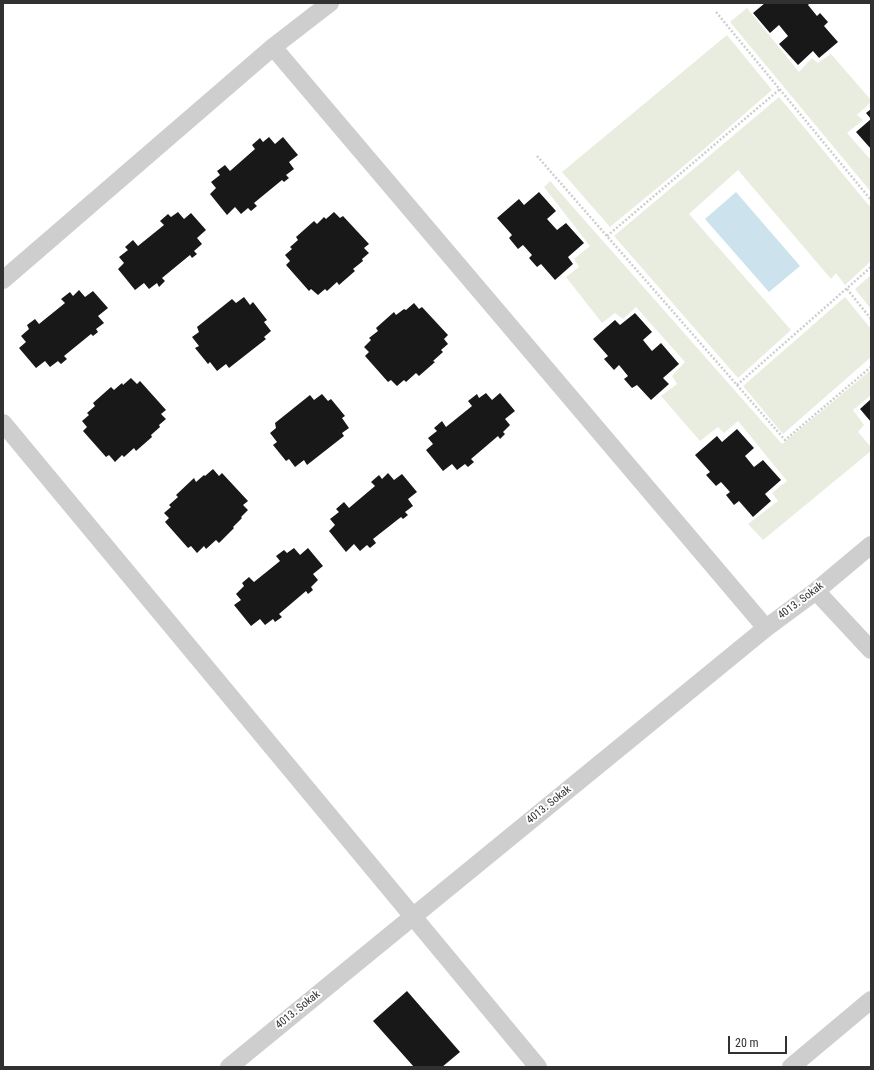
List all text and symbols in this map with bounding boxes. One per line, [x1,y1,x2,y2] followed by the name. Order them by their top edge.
[776,580,826,622] street label: 4013. Sokak
[524,783,574,827] street label: 4013. Sokak
[273,988,323,1032] street label: 4013. Sokak
[730,1028,789,1054] scale bar
[735,1036,759,1050] text: 20 m

